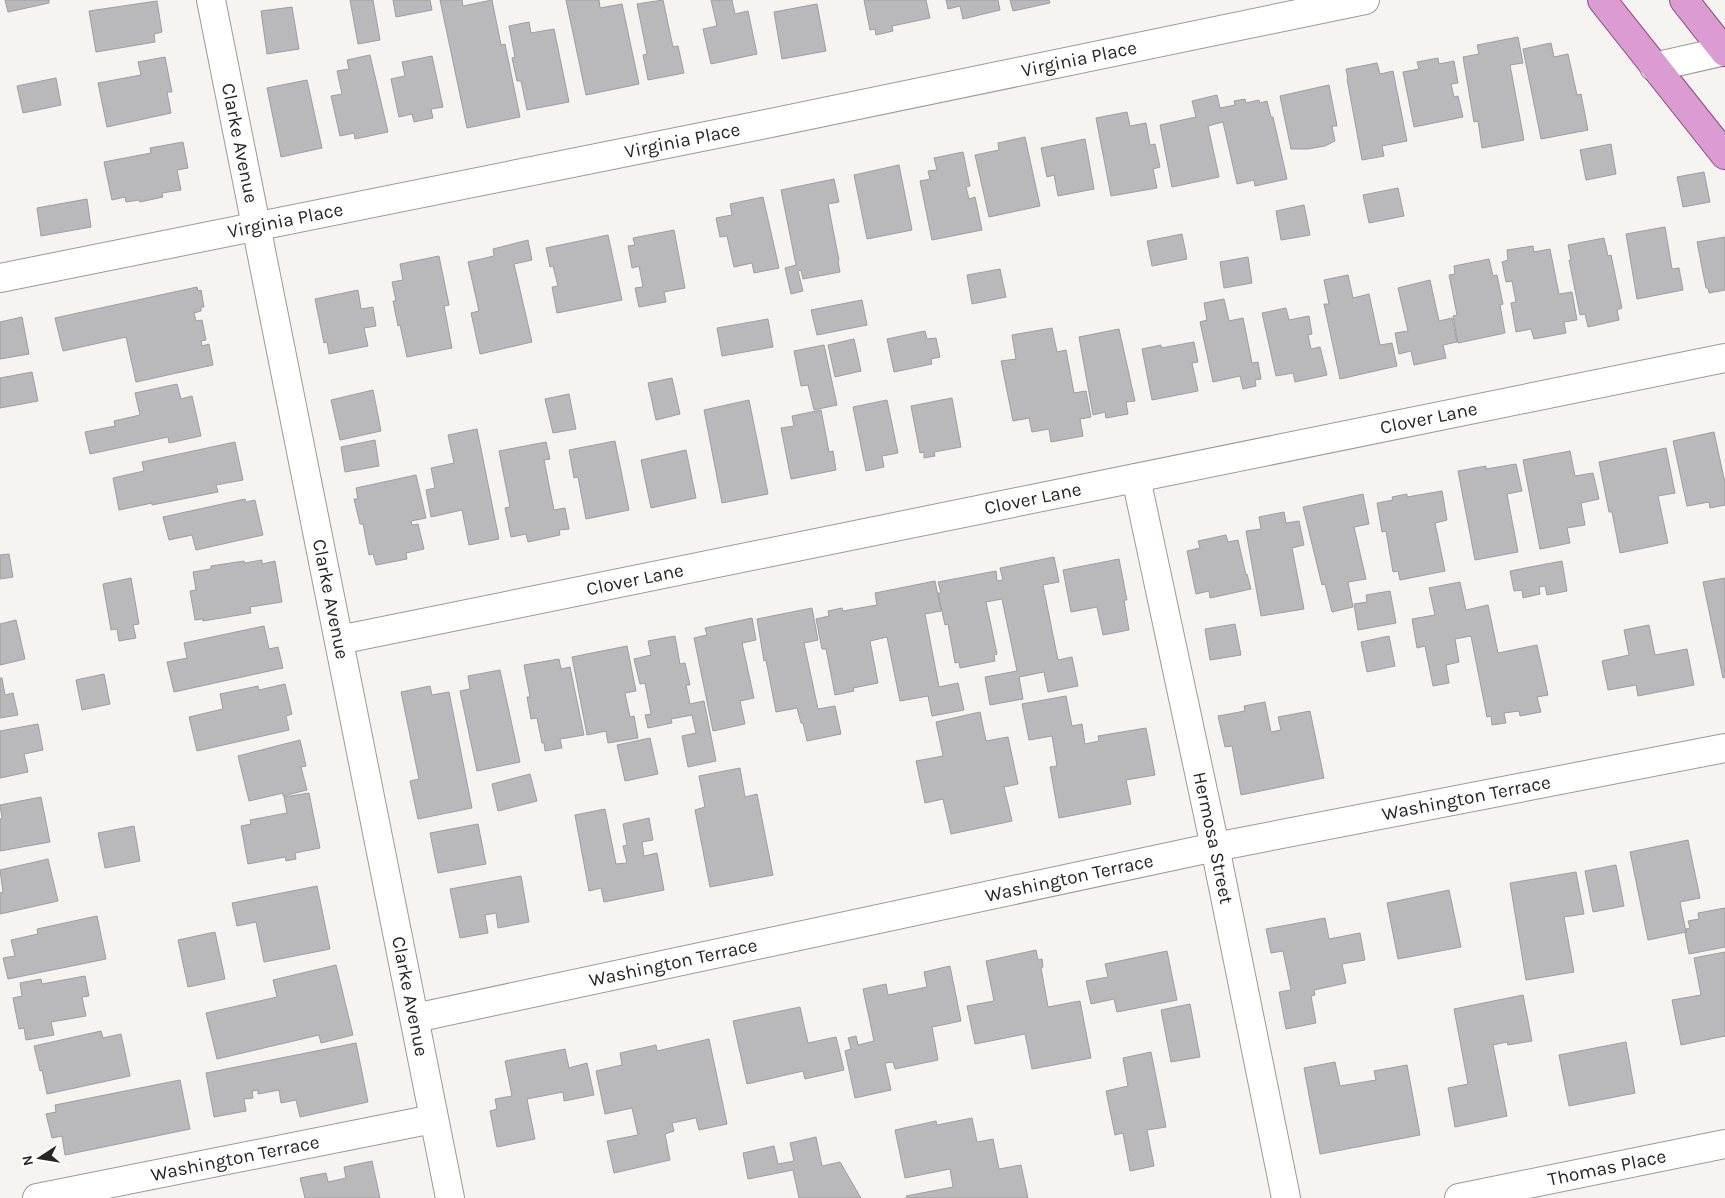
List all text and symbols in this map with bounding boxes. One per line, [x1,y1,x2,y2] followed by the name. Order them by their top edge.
[1019,37,1139,82] street label: Virginia Place
[217,81,262,205] street label: Clarke Avenue
[623,118,742,163] street label: Virginia Place
[226,198,345,243] street label: Virginia Place
[1378,398,1479,439] street label: Clover Lane
[982,478,1083,519] street label: Clover Lane
[308,537,353,661] street label: Clarke Avenue
[584,559,685,600] street label: Clover Lane
[1188,770,1237,906] street label: Hermosa Street
[1380,771,1552,825] street label: Washington Terrace
[983,849,1155,907] street label: Washington Terrace
[387,934,432,1058] street label: Clarke Avenue
[587,934,759,991] street label: Washington Terrace
[149,1131,321,1186] street label: Washington Terrace
[15,1133,65,1183] north arrow
[1546,1145,1668,1191] street label: Thomas Place
[18,1154,37,1167] text: N

